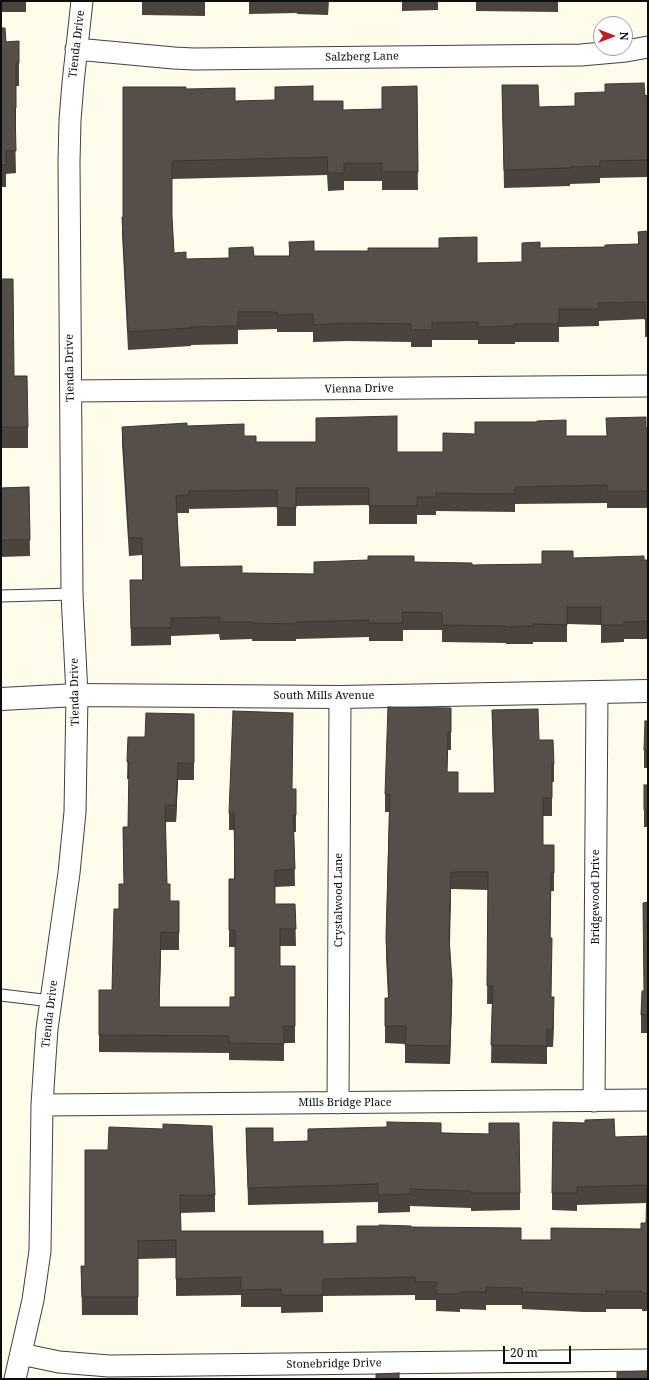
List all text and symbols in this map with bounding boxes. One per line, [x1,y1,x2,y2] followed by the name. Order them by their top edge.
[66,9,88,79] street label: Tienda Drive
[593,16,633,56] north arrow
[617,32,632,40] text: N
[325,50,399,64] street label: Salzberg Lane
[63,334,77,402] street label: Tienda Drive
[324,382,394,396] street label: Vienna Drive
[68,658,82,726] street label: Tienda Drive
[274,689,374,703] street label: South Mills Avenue
[589,849,603,945] street label: Bridgewood Drive
[332,853,346,947] street label: Crystalwood Lane
[39,979,61,1049] street label: Tienda Drive
[298,1096,392,1110] street label: Mills Bridge Place
[505,1338,573,1364] scale bar
[510,1344,538,1361] text: 20 m
[286,1357,382,1371] street label: Stonebridge Drive

